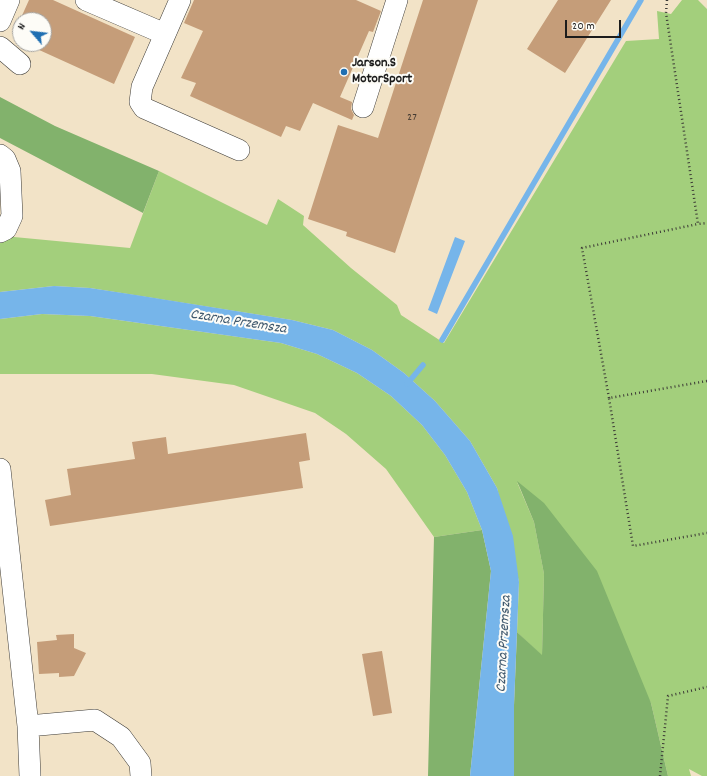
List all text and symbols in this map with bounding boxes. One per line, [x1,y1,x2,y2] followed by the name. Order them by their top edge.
[12,12,52,52] north arrow
[567,12,623,38] scale bar
[572,18,595,35] text: 20 m
[14,21,31,33] text: N
[352,56,412,88] place label: Jarson.S MotorSport
[339,67,349,77] marker: Jarson.S MotorSport
[407,111,417,125] house number: 27
[189,307,287,339] water label: Czarna Przemsza
[493,595,517,693] water label: Czarna Przemsza

